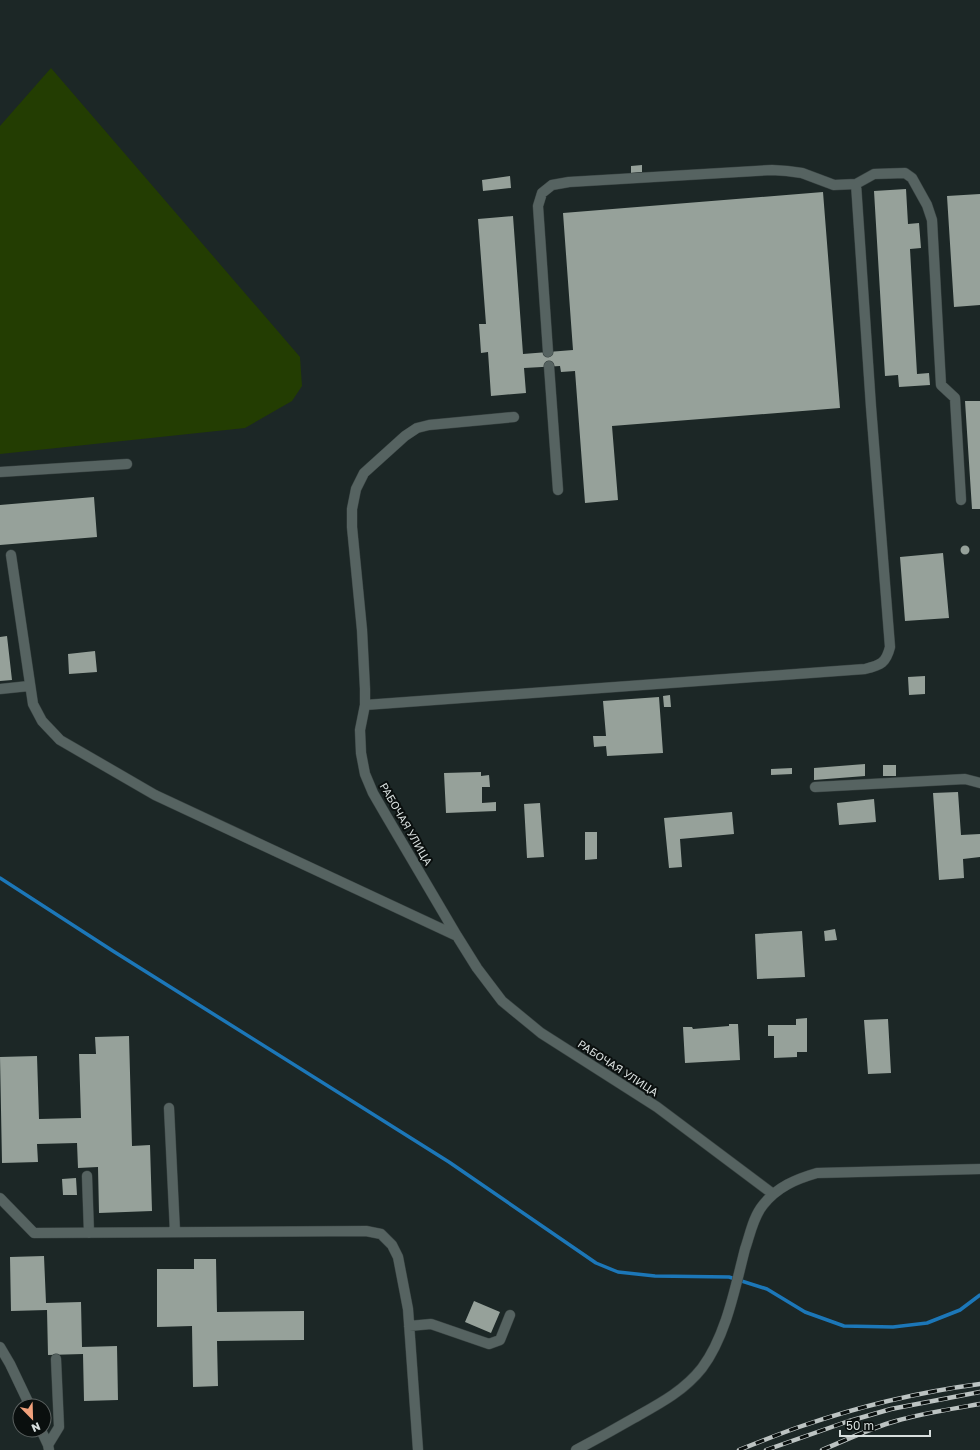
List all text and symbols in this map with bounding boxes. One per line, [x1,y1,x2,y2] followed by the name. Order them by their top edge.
[377,780,436,868] street label: РАБОЧАЯ УЛИЦА
[576,1037,661,1099] street label: РАБОЧАЯ УЛИЦА
[12,1398,52,1438] north arrow
[840,1412,930,1438] scale bar
[846,1418,874,1433] text: 50 m
[30,1420,42,1435] text: N

